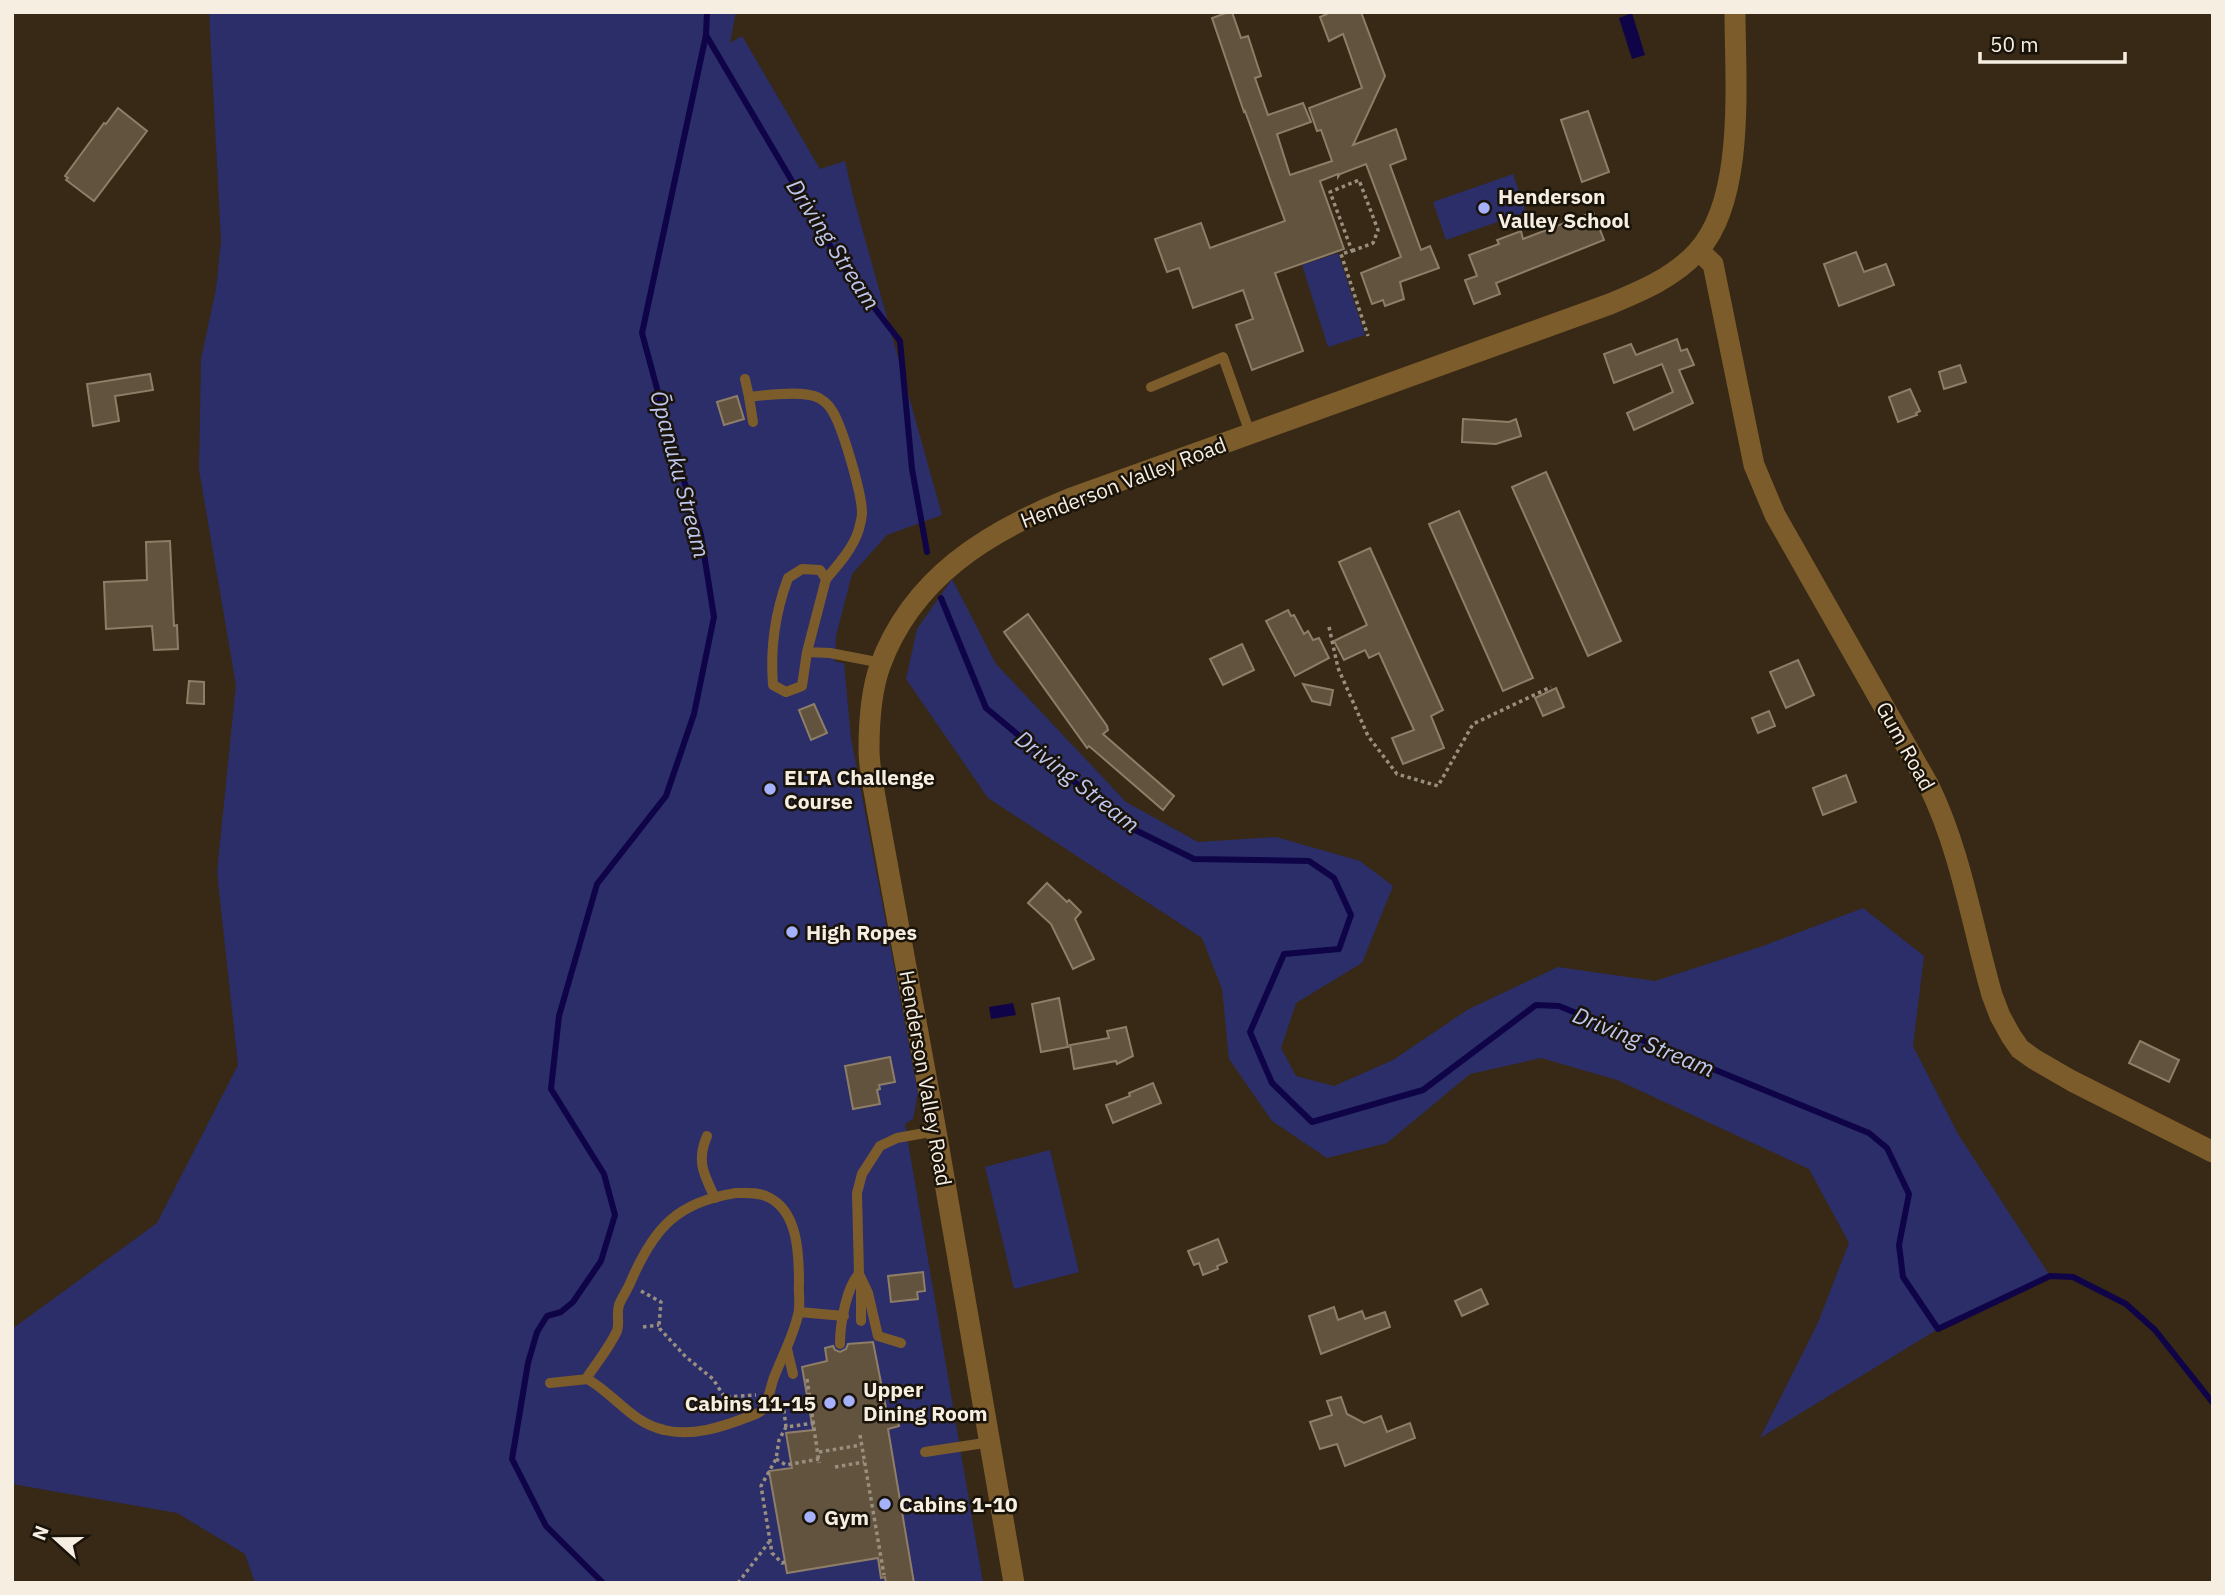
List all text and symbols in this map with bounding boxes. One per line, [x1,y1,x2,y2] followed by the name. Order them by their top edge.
[1980,21,2125,65] scale bar
[1990,30,2039,58] text: 50 m
[780,173,888,315] water label: Driving Stream
[1498,182,1630,234] place label: Henderson Valley School
[1476,200,1492,216] marker: Henderson Valley School
[644,387,718,561] water label: Ōpanuku Stream
[1016,430,1230,534] street label: Henderson Valley Road
[1870,696,1942,796] street label: Gum Road
[1010,723,1146,839] water label: Driving Stream
[784,763,935,815] place label: ELTA Challenge Course
[762,781,778,797] marker: ELTA Challenge Course
[806,918,917,946] place label: High Ropes
[784,924,800,940] marker: High Ropes
[893,968,959,1188] street label: Henderson Valley Road
[1569,999,1719,1083] water label: Driving Stream
[863,1375,988,1427] place label: Upper Dining Room
[685,1389,816,1417] place label: Cabins 11-15
[841,1393,857,1409] marker: Upper Dining Room
[822,1395,838,1411] marker: Cabins 11-15
[899,1490,1018,1518] place label: Cabins 1-10
[877,1496,893,1512] marker: Cabins 1-10
[824,1503,869,1531] place label: Gym
[21,1504,91,1574] north arrow
[802,1509,818,1525] marker: Gym
[26,1522,54,1544] text: N

